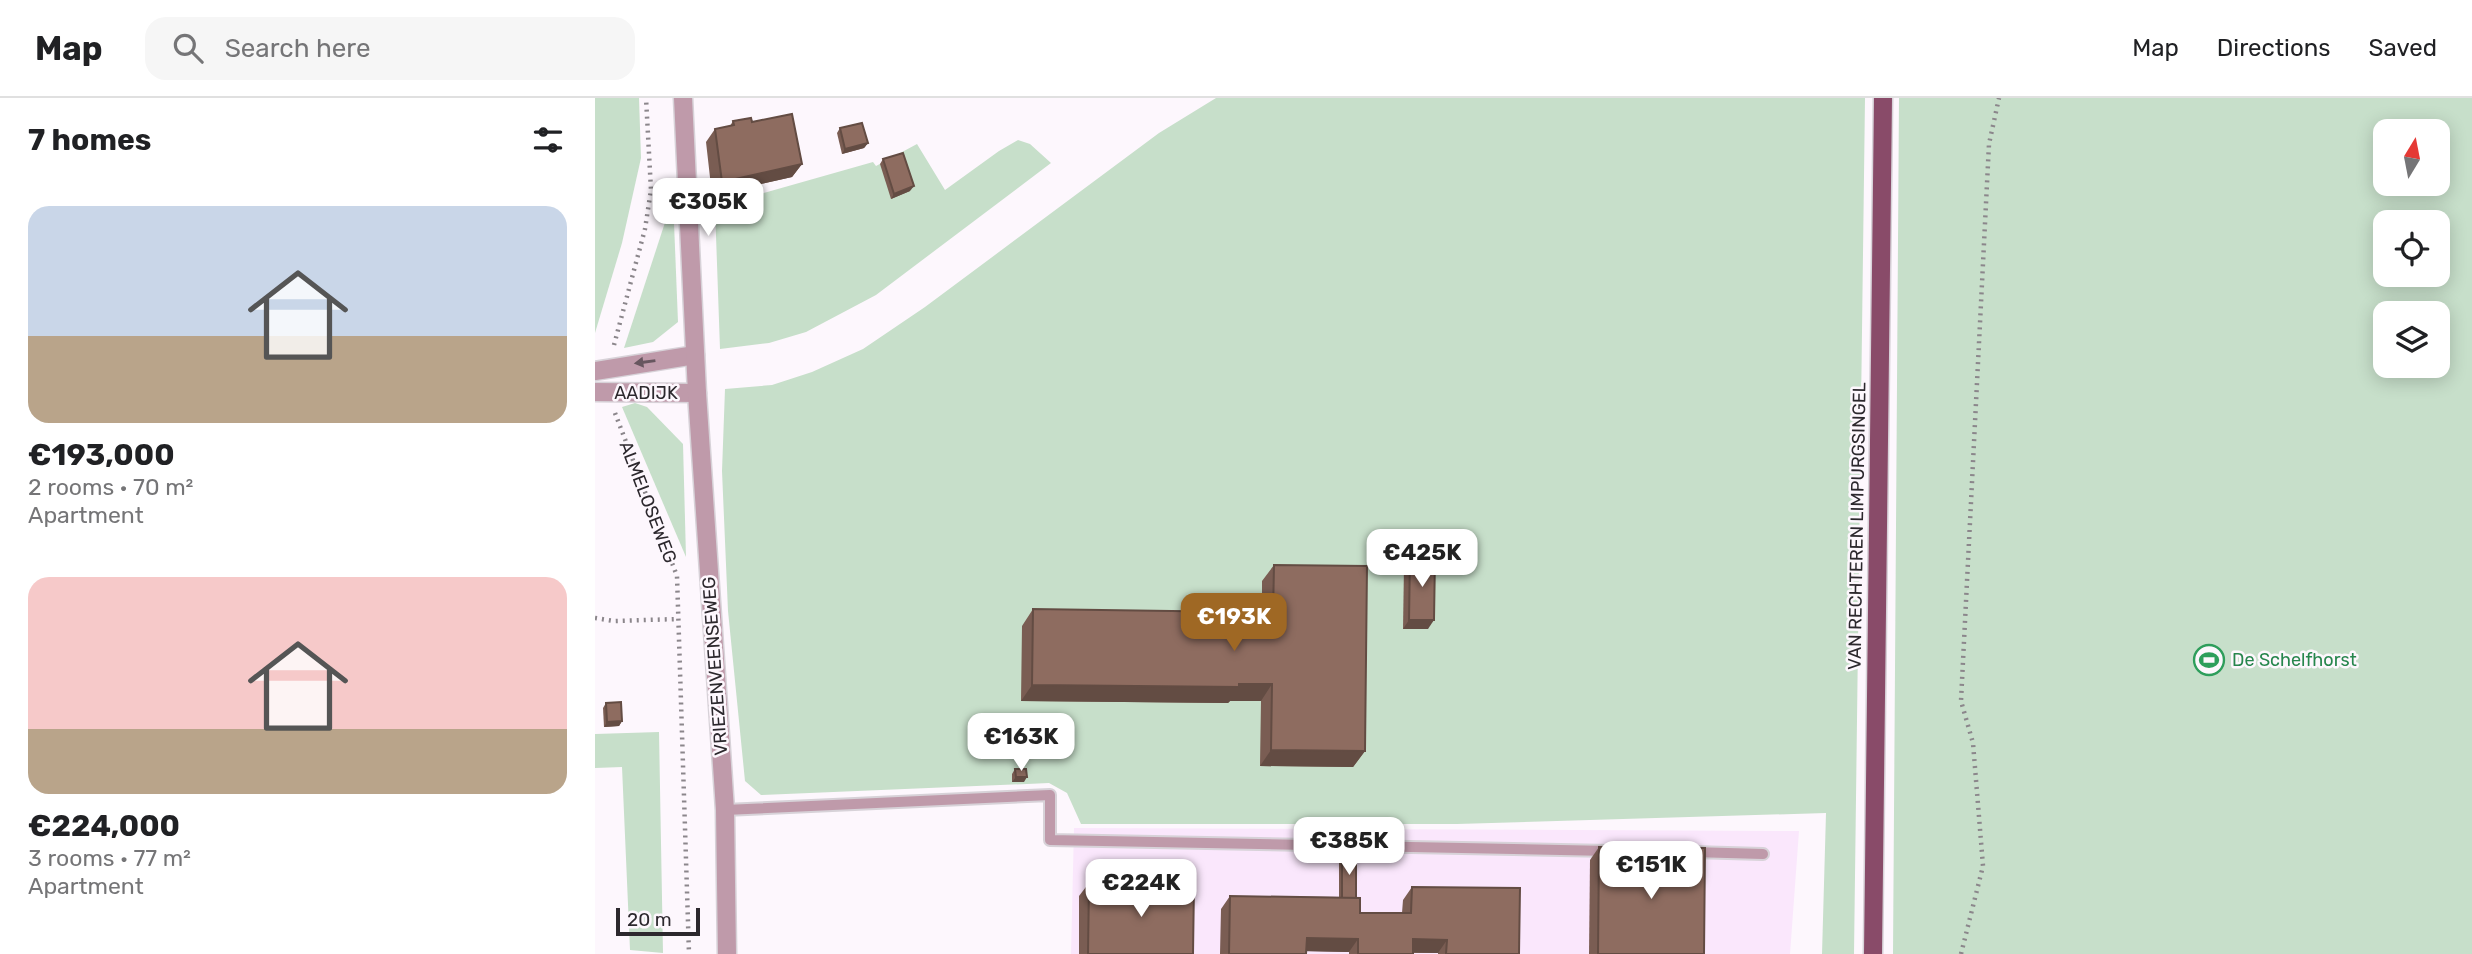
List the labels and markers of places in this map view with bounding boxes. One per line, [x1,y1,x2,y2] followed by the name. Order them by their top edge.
[659,178,757,238] pin: €305K
[1373,530,1471,589] pin: €425K
[1185,594,1283,653] pin: €193K
[2192,643,2226,677] sports icon: De Schelfhorst
[2232,649,2357,671] place label: De Schelfhorst
[972,714,1070,773] pin: €163K
[1300,818,1398,877] pin: €385K
[1602,842,1700,901] pin: €151K
[1092,860,1190,919] pin: €224K

